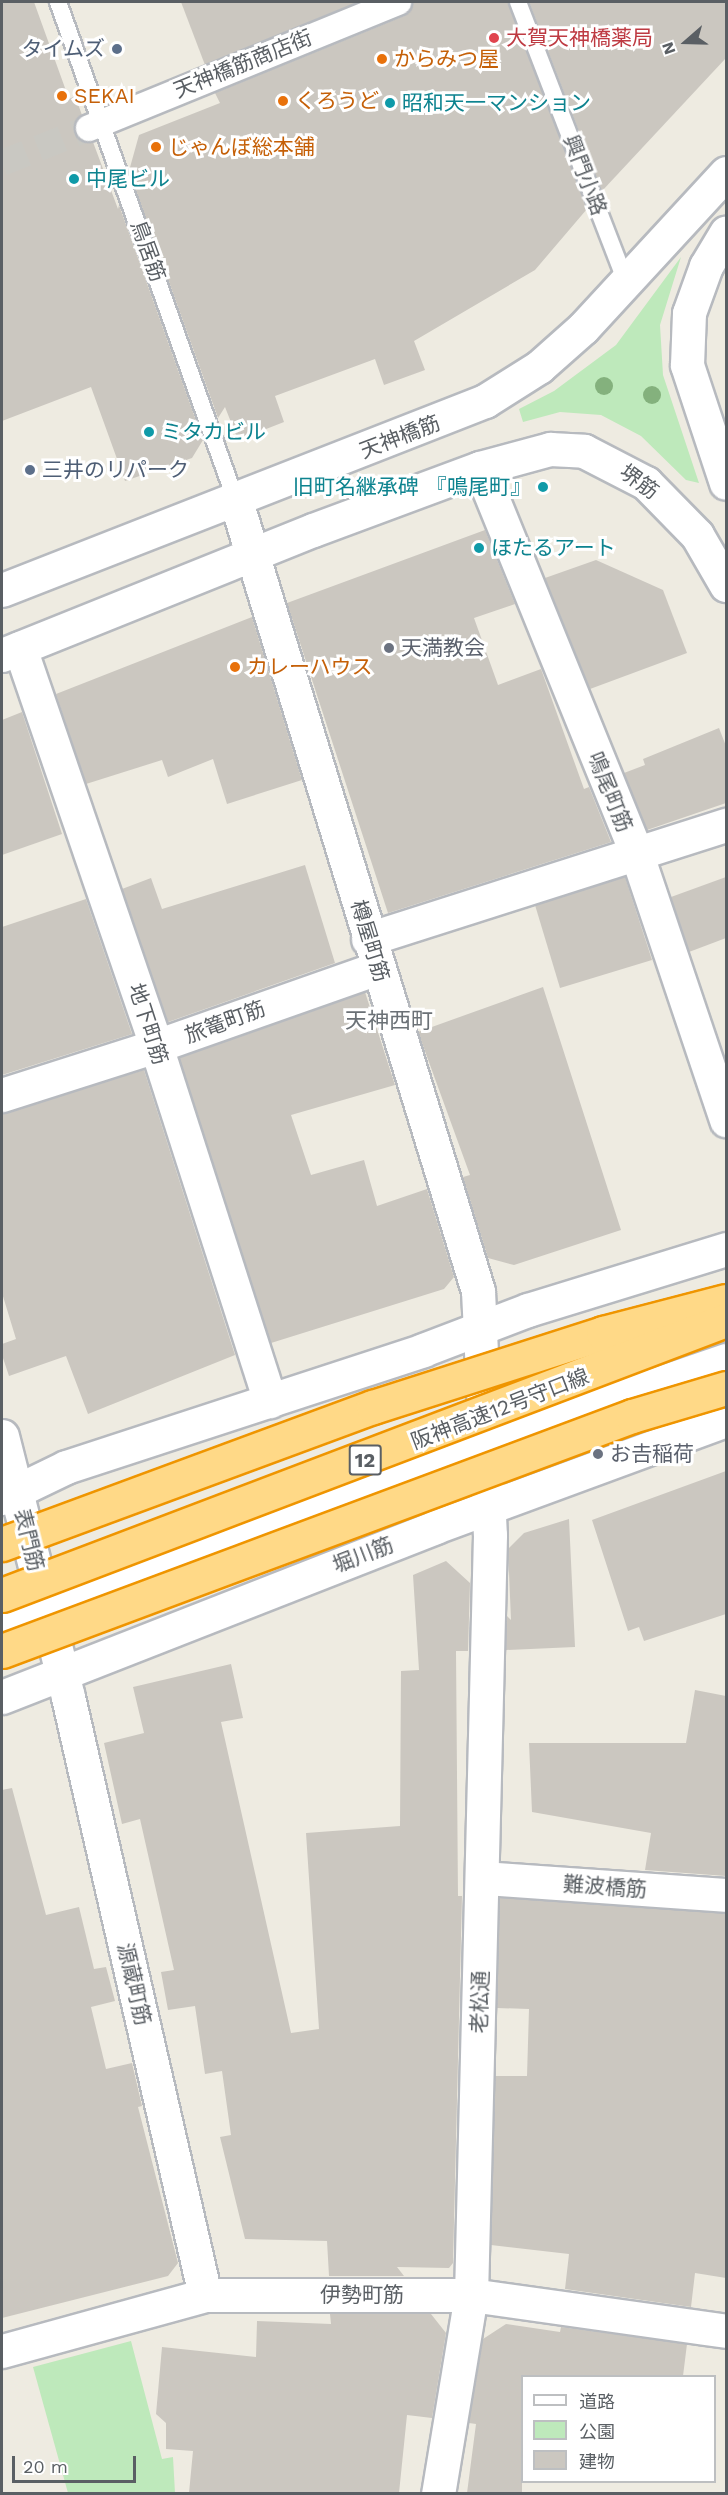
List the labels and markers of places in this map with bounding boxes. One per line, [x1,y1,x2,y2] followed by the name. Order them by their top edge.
[506,25,653,51] place label: 大賀天神橋薬局
[487,31,501,45] marker: 大賀天神橋薬局
[21,36,105,62] place label: タイムズ
[110,42,124,56] marker: タイムズ
[394,46,499,72] place label: からみつ屋
[375,52,389,66] marker: からみつ屋
[74,83,135,109] place label: SEKAI
[295,88,379,114] place label: くろうど
[55,89,69,103] marker: SEKAI
[402,90,591,116] place label: 昭和天一マンション
[276,94,290,108] marker: くろうど
[383,96,397,110] marker: 昭和天一マンション
[168,134,315,160] place label: じゃんぼ総本舗
[149,140,163,154] marker: じゃんぼ総本舗
[86,166,170,192] place label: 中尾ビル
[67,172,81,186] marker: 中尾ビル
[161,419,266,445] place label: ミタカビル
[142,425,156,439] marker: ミタカビル
[42,457,189,483] place label: 三井のリパーク
[23,463,37,477] marker: 三井のリパーク
[293,474,531,500] place label: 旧町名継承碑 『鳴尾町』
[536,480,550,494] marker: 旧町名継承碑 『鳴尾町』
[491,535,616,561] place label: ほたるアート
[472,541,486,555] marker: ほたるアート
[401,635,485,661] place label: 天満教会
[382,641,396,655] marker: 天満教会
[247,654,373,680] place label: カレーハウス
[228,660,242,674] marker: カレーハウス
[610,1441,694,1467] place label: お𠮷稲荷
[591,1447,605,1461] marker: お𠮷稲荷

